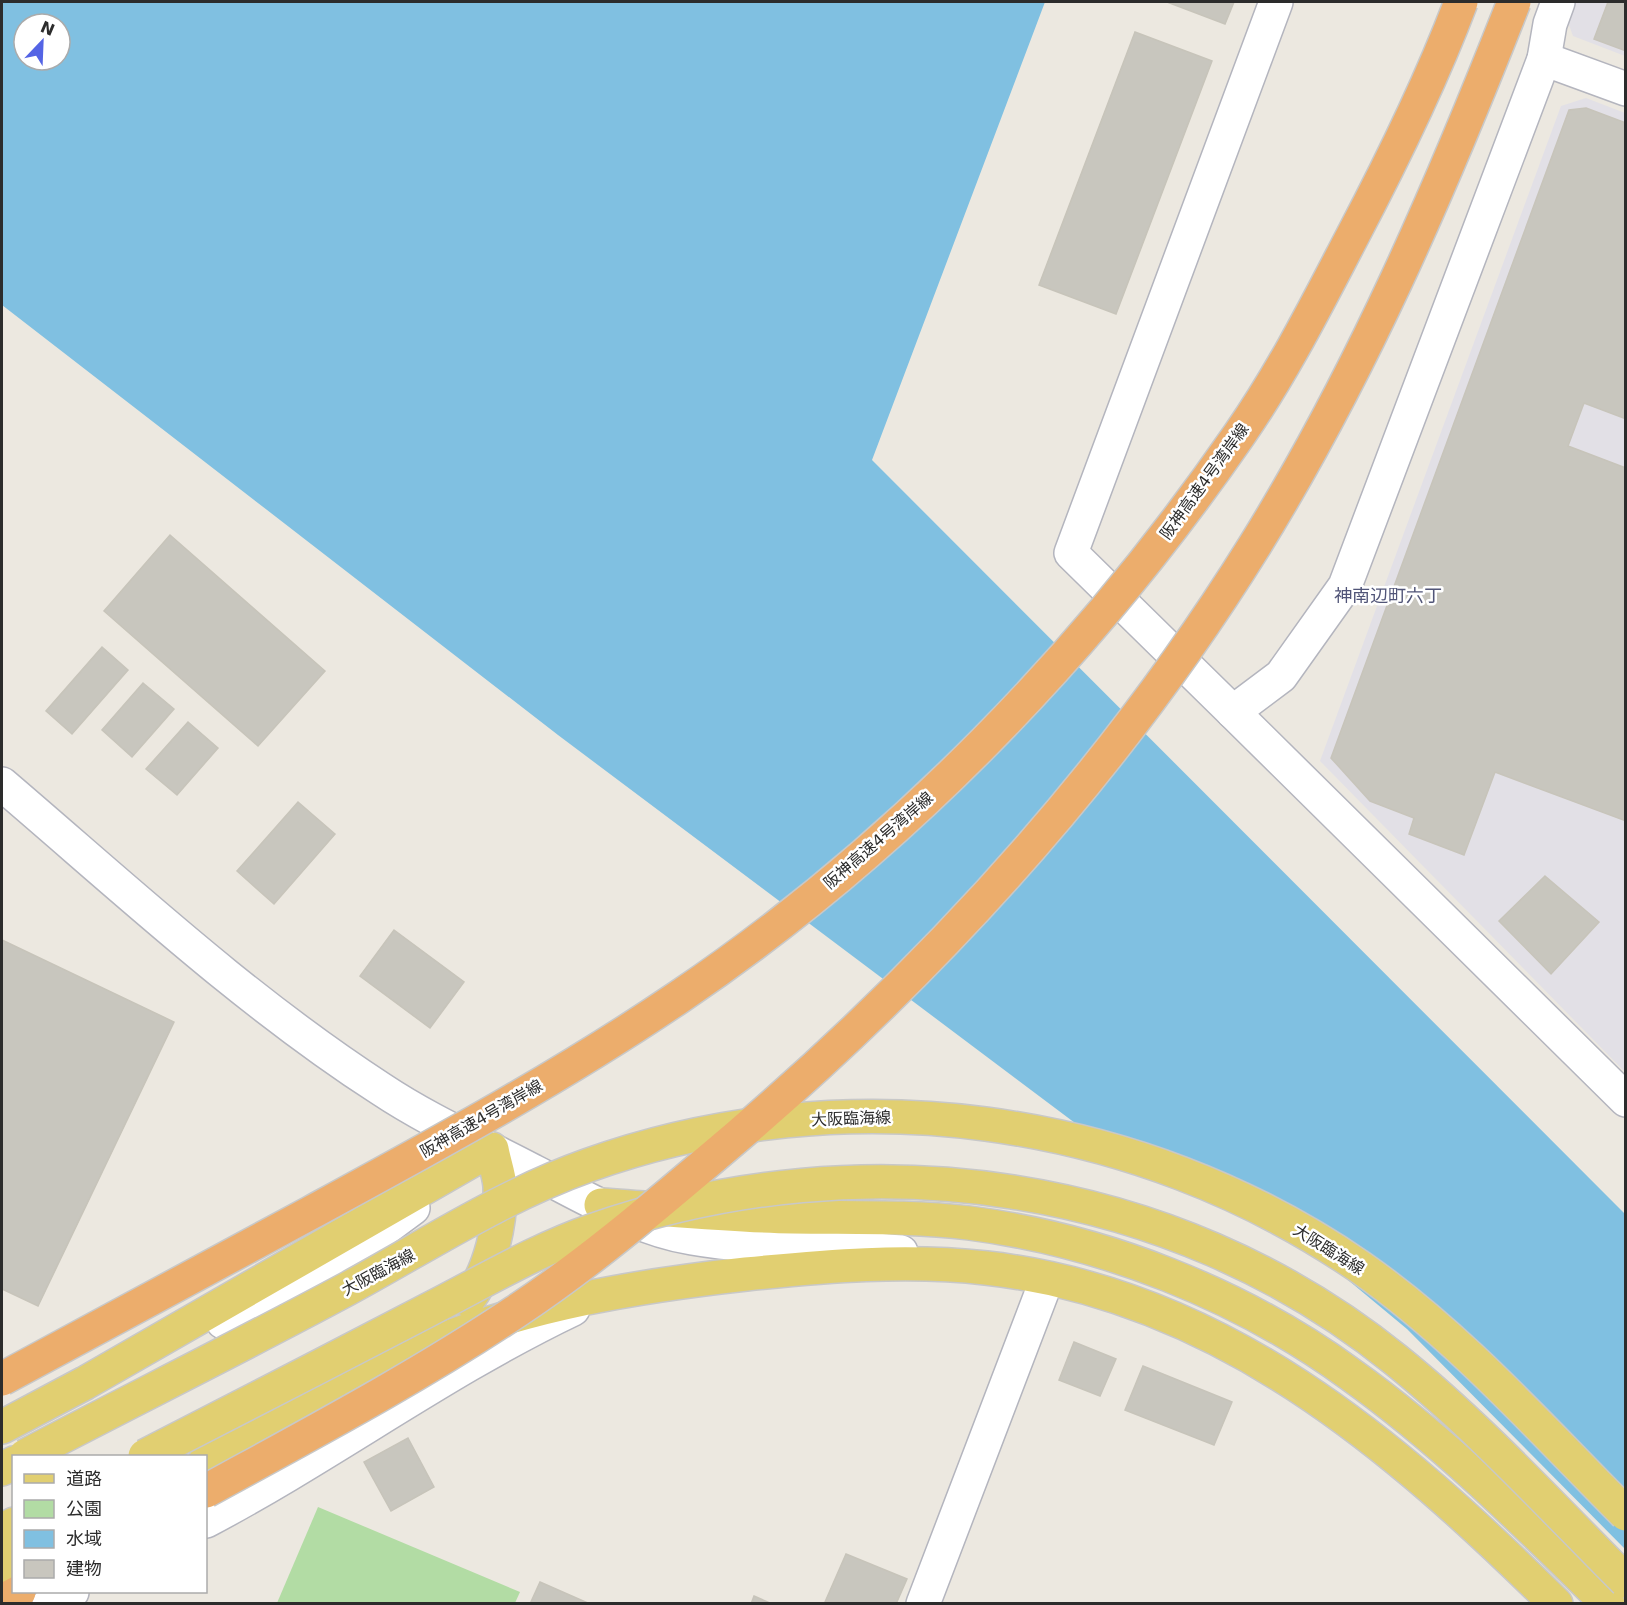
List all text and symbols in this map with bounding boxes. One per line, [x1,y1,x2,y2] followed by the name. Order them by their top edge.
[12,12,72,72] north arrow
[38,17,58,40] text: N
[1156,420,1253,543] street label: 阪神高速4号湾岸線
[1334,585,1442,606] district label: 神南辺町六丁
[820,788,937,893] street label: 阪神高速4号湾岸線
[417,1076,546,1161] street label: 阪神高速4号湾岸線
[811,1108,891,1129] street label: 大阪臨海線
[1290,1220,1368,1279] street label: 大阪臨海線
[338,1245,418,1300] street label: 大阪臨海線
[12,1455,207,1593] legend
[66,1468,102,1489] text: 道路
[66,1498,102,1519] text: 公園
[66,1528,102,1549] text: 水域
[66,1558,102,1579] text: 建物

